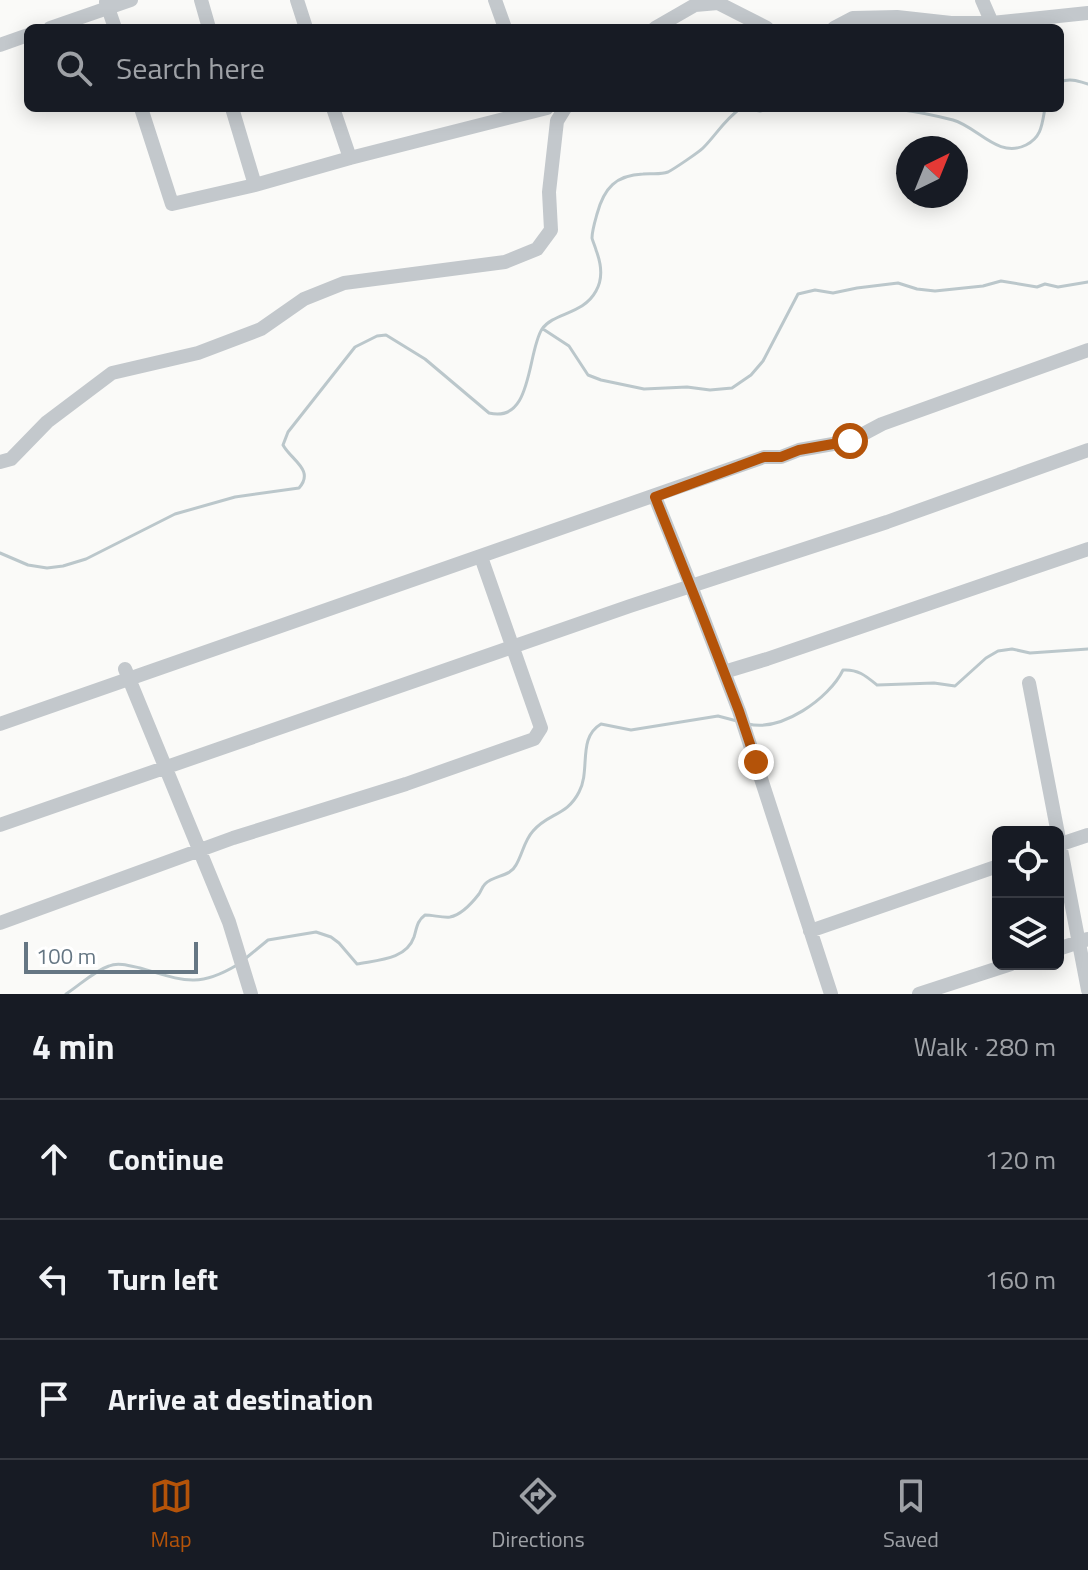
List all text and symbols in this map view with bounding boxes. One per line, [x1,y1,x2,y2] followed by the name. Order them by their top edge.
[24,24,1064,112] search box
[116,45,265,91] text: Search here
[52,46,96,90] icon: search
[896,136,968,208] north arrow
[832,423,868,459] route start
[738,744,774,780] route end
[992,826,1064,970] map controls
[992,826,1064,898] button: locate
[992,898,1064,970] button: layers
[24,938,198,974] scale bar
[36,939,96,973] text: 100 m
[32,1020,115,1072] text: 4 min
[914,1027,1056,1066] text: Walk · 280 m
[108,1136,224,1182] text: Continue
[32,1137,76,1181] icon: ahead
[985,1140,1056,1179] text: 120 m
[108,1256,218,1302] text: Turn left
[32,1257,76,1301] icon: left
[985,1260,1056,1299] text: 160 m
[108,1376,373,1422] text: Arrive at destination
[32,1377,76,1421] icon: arrive
[149,1474,193,1556] tab: Map
[491,1474,585,1556] tab: Directions
[883,1474,939,1556] tab: Saved

